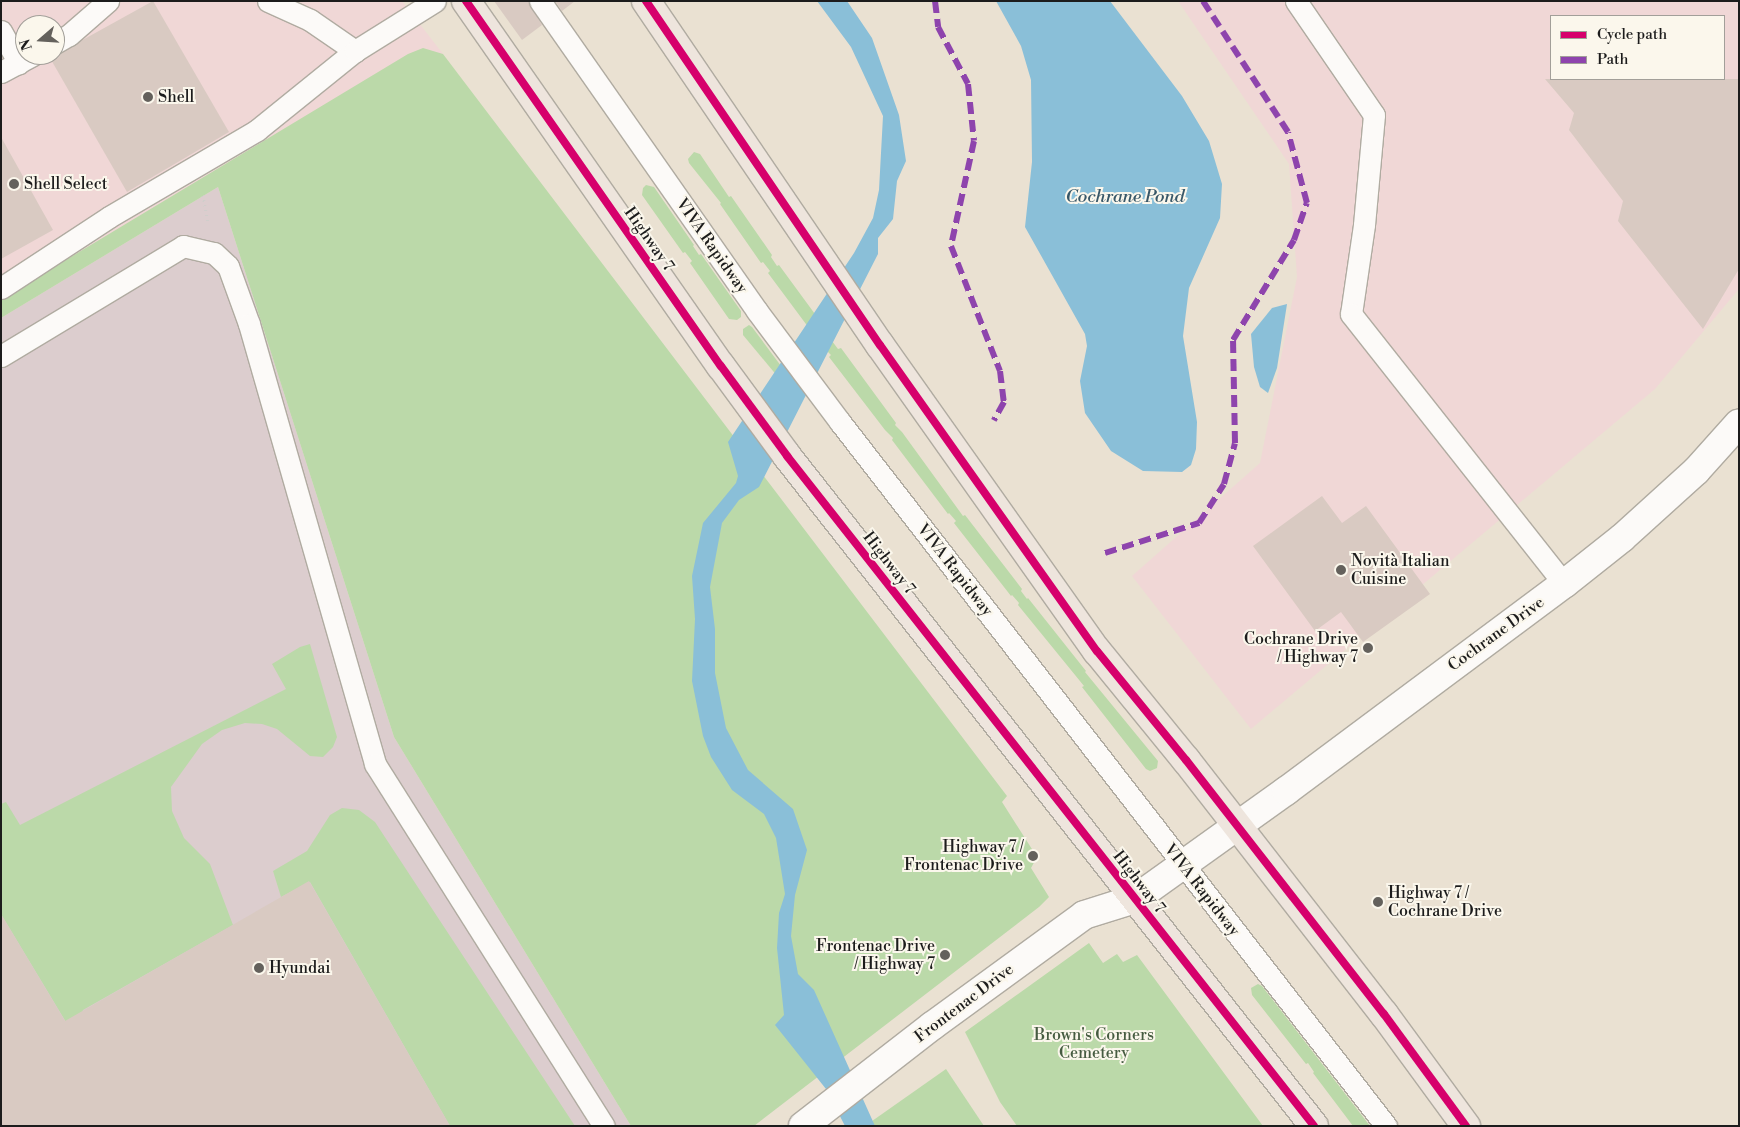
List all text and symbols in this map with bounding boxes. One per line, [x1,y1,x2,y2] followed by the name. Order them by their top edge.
[15,15,65,65] north arrow
[1550,15,1725,80] legend
[1597,25,1667,44] text: Cycle path
[16,36,37,53] text: N
[1597,50,1629,69] text: Path
[158,87,194,107] place label: Shell
[142,91,154,103] marker: Shell
[24,174,107,194] place label: Shell Select
[8,178,20,190] marker: Shell Select
[1065,186,1185,208] water label: Cochrane Pond
[672,195,752,297] street label: VIVA Rapidway
[620,203,678,275] street label: Highway 7
[913,520,997,620] street label: VIVA Rapidway
[859,528,919,598] street label: Highway 7
[1351,551,1449,589] place label: Novità Italian Cuisine
[1335,564,1347,576] marker: Novità Italian Cuisine
[1444,593,1548,675] street label: Cochrane Drive
[1244,629,1358,667] place label: Cochrane Drive / Highway 7
[1362,642,1374,654] marker: Cochrane Drive / Highway 7
[904,837,1023,875] place label: Highway 7 / Frontenac Drive
[1160,840,1244,940] street label: VIVA Rapidway
[1109,847,1169,917] street label: Highway 7
[1027,850,1039,862] marker: Highway 7 / Frontenac Drive
[1388,883,1502,921] place label: Highway 7 / Cochrane Drive
[1372,896,1384,908] marker: Highway 7 / Cochrane Drive
[816,936,935,974] place label: Frontenac Drive / Highway 7
[939,949,951,961] marker: Frontenac Drive / Highway 7
[269,958,331,978] place label: Hyundai
[911,960,1017,1046] street label: Frontenac Drive
[253,962,265,974] marker: Hyundai
[1034,1025,1154,1063] park label: Brown's Corners Cemetery

